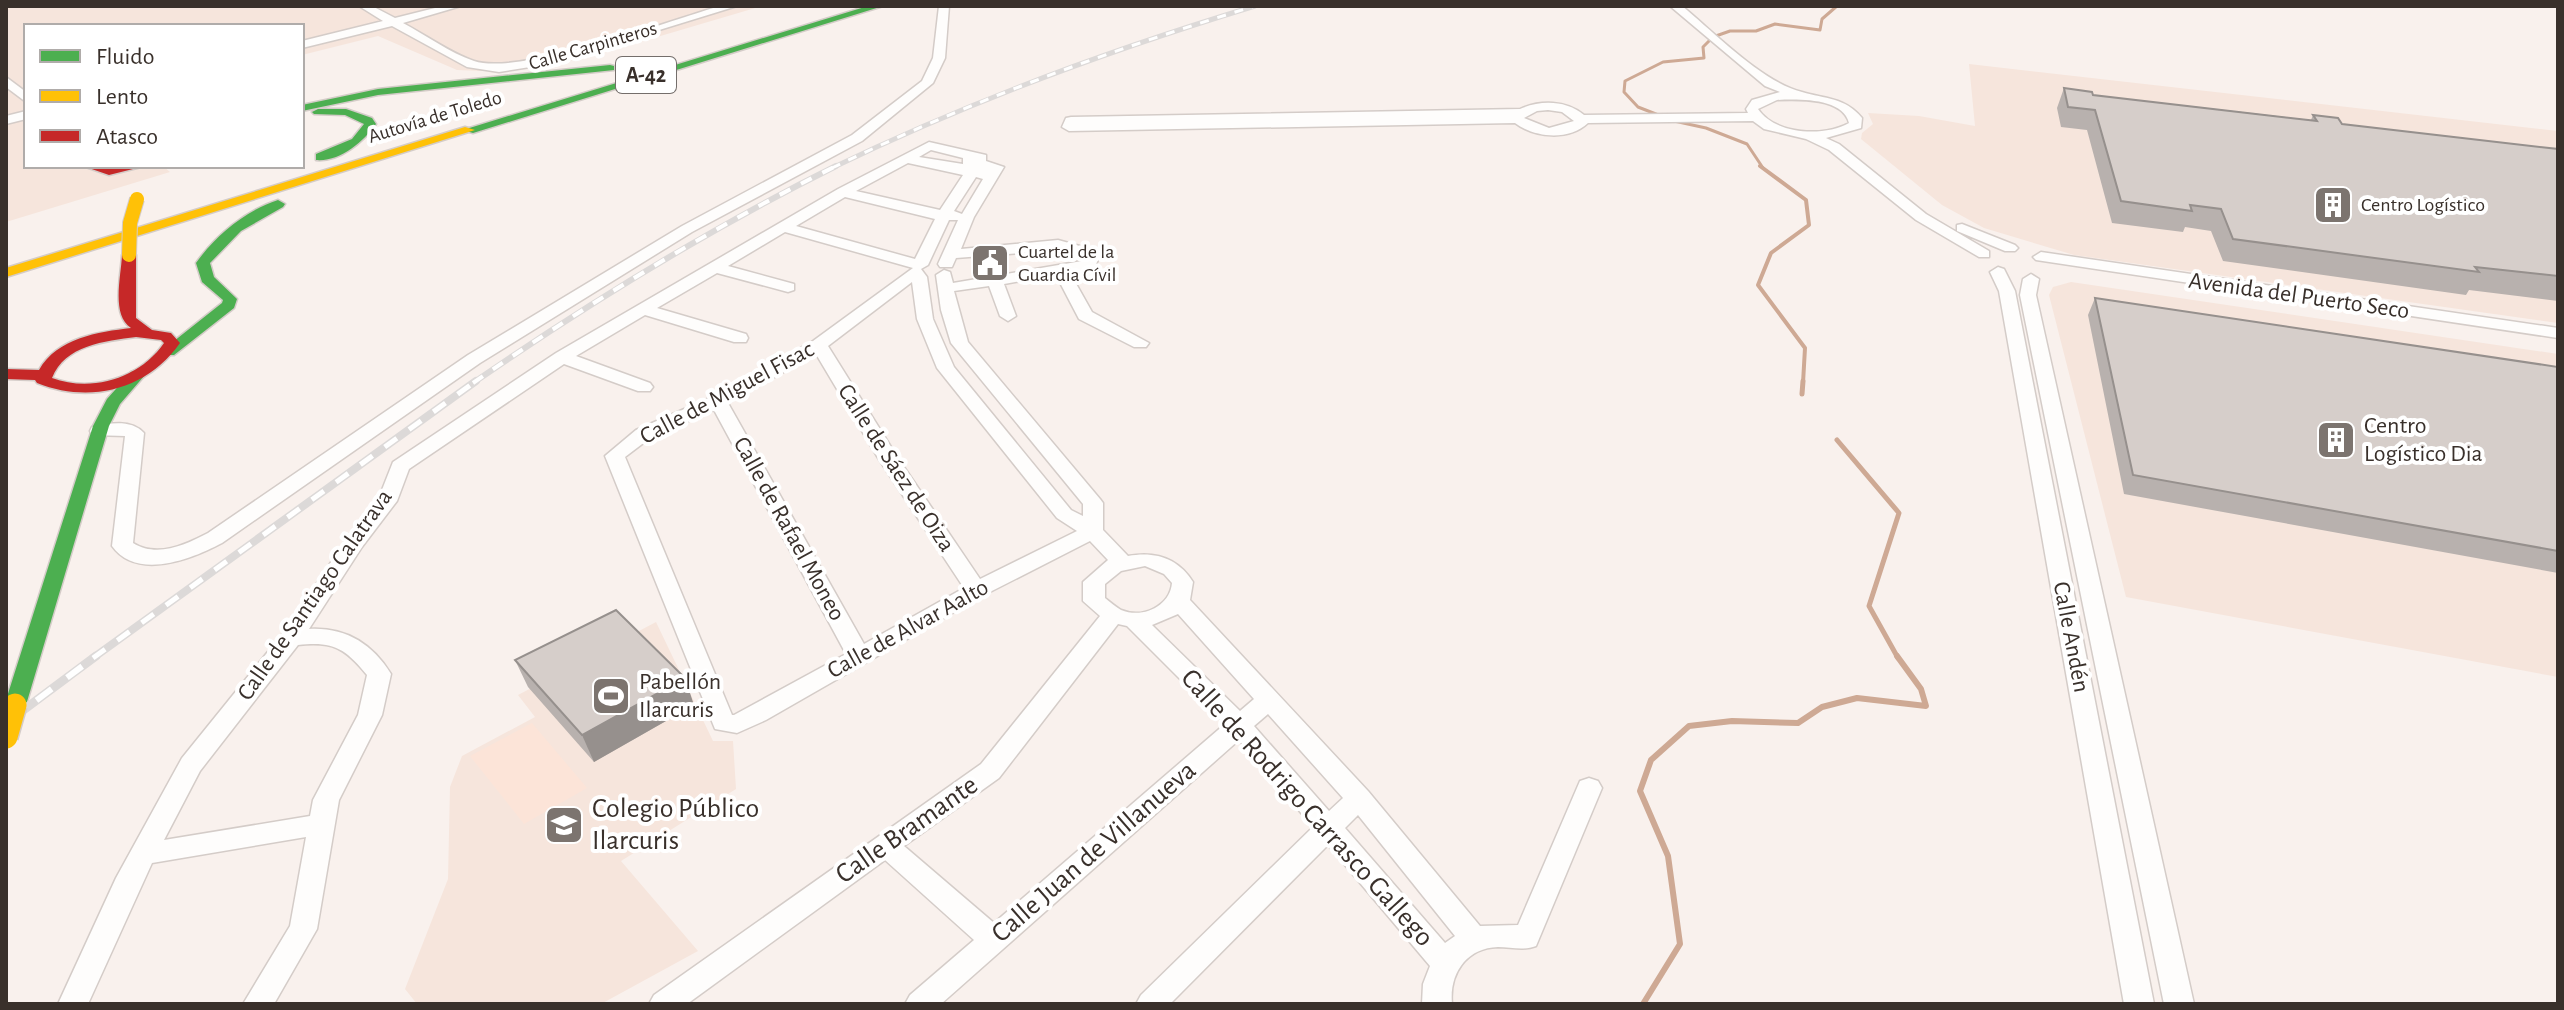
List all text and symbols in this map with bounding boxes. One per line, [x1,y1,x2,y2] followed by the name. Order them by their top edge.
[527,18,659,74] street label: Calle Carpinteros
[24,24,304,168] legend
[96,45,155,69] text: Fluido
[616,57,676,93] road number: A-42
[96,85,148,109] text: Lento
[366,87,504,147] street label: Autovía de Toledo
[96,125,158,149] text: Atasco
[2312,184,2354,226] building icon: Centro Logístico
[2361,195,2485,215] place label: Centro Logístico
[969,242,1011,284] public building icon: Cuartel de la Guardia Cívil
[1018,242,1116,285] place label: Cuartel de la Guardia Cívil
[2187,269,2411,323] street label: Avenida del Puerto Seco
[636,337,818,449] street label: Calle de Miguel Fisac
[833,380,959,556] street label: Calle de Sáez de Oiza
[2364,414,2483,466] place label: Centro Logístico Dia
[2315,419,2357,461] building icon: Centro Logístico Dia
[729,433,849,625] street label: Calle de Rafael Moneo
[233,485,397,705] street label: Calle de Santiago Calatrava
[823,575,993,683] street label: Calle de Alvar Aalto
[2049,580,2093,694] street label: Calle Andén
[1175,664,1439,952] street label: Calle de Rodrigo Carrasco Gallego
[639,670,721,722] place label: Pabellón Ilarcuris
[590,675,632,717] sports icon: Pabellón Ilarcuris
[987,756,1201,948] street label: Calle Juan de Villanueva
[831,771,983,889] street label: Calle Bramante
[592,795,759,855] place label: Colegio Público Ilarcuris
[543,804,585,846] school or university icon: Colegio Público Ilarcuris

